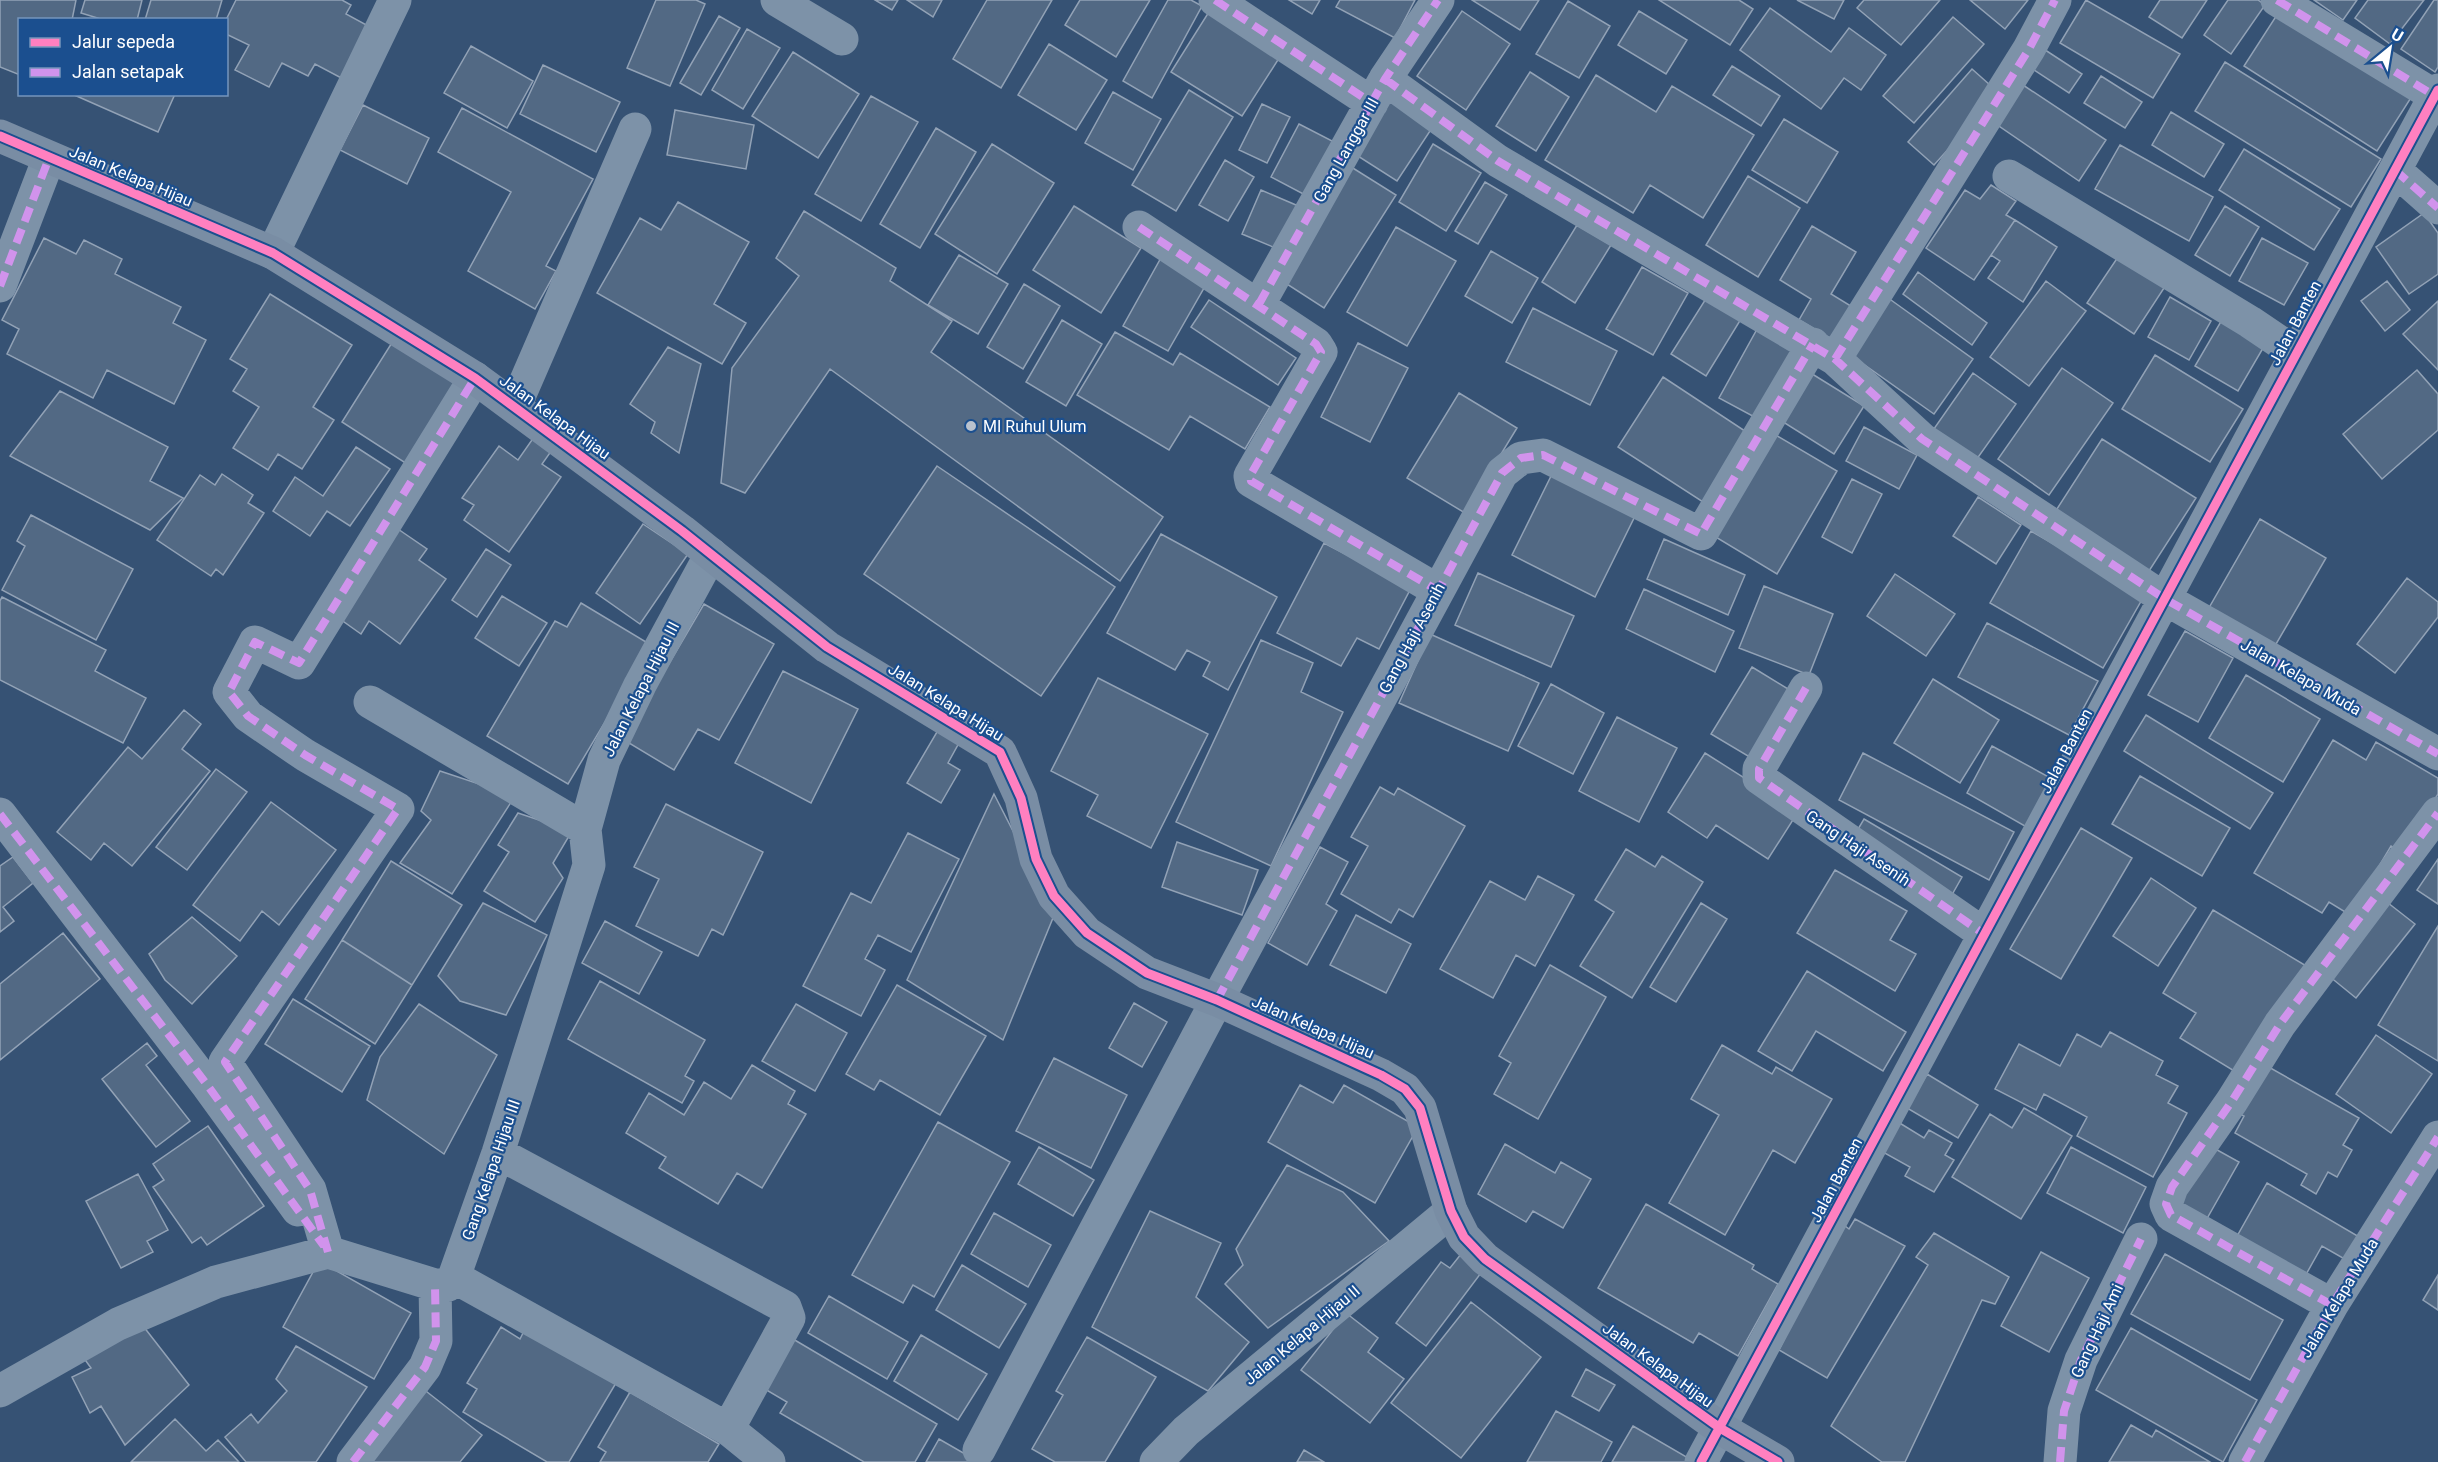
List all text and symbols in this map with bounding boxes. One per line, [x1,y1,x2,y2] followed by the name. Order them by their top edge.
[18,18,228,96] legend
[2360,18,2420,78] north arrow
[2388,25,2407,46] text: U
[72,31,175,52] text: Jalur sepeda
[72,61,185,82] text: Jalan setapak
[1309,94,1383,206] street label: Gang Langgar III
[66,141,196,211] street label: Jalan Kelapa Hijau
[2265,277,2325,369] street label: Jalan Banten
[496,370,614,464] street label: Jalan Kelapa Hijau
[983,417,1087,436] place label: MI Ruhul Ulum
[964,419,978,433] marker: MI Ruhul Ulum
[1375,580,1449,696] street label: Gang Haji Asenih
[599,618,683,760] street label: Jalan Kelapa Hijau III
[2237,635,2365,719] street label: Jalan Kelapa Muda
[885,659,1007,745] street label: Jalan Kelapa Hijau
[2036,705,2096,797] street label: Jalan Banten
[1802,806,1914,890] street label: Gang Haji Asenih
[1249,991,1377,1063] street label: Jalan Kelapa Hijau
[458,1097,524,1243] street label: Gang Kelapa Hijau III
[1806,1134,1866,1226] street label: Jalan Banten
[2296,1235,2382,1361] street label: Jalan Kelapa Muda
[1240,1281,1364,1389] street label: Jalan Kelapa Hijau II
[2067,1281,2127,1381] street label: Gang Haji Ami
[1599,1318,1717,1412] street label: Jalan Kelapa Hijau

